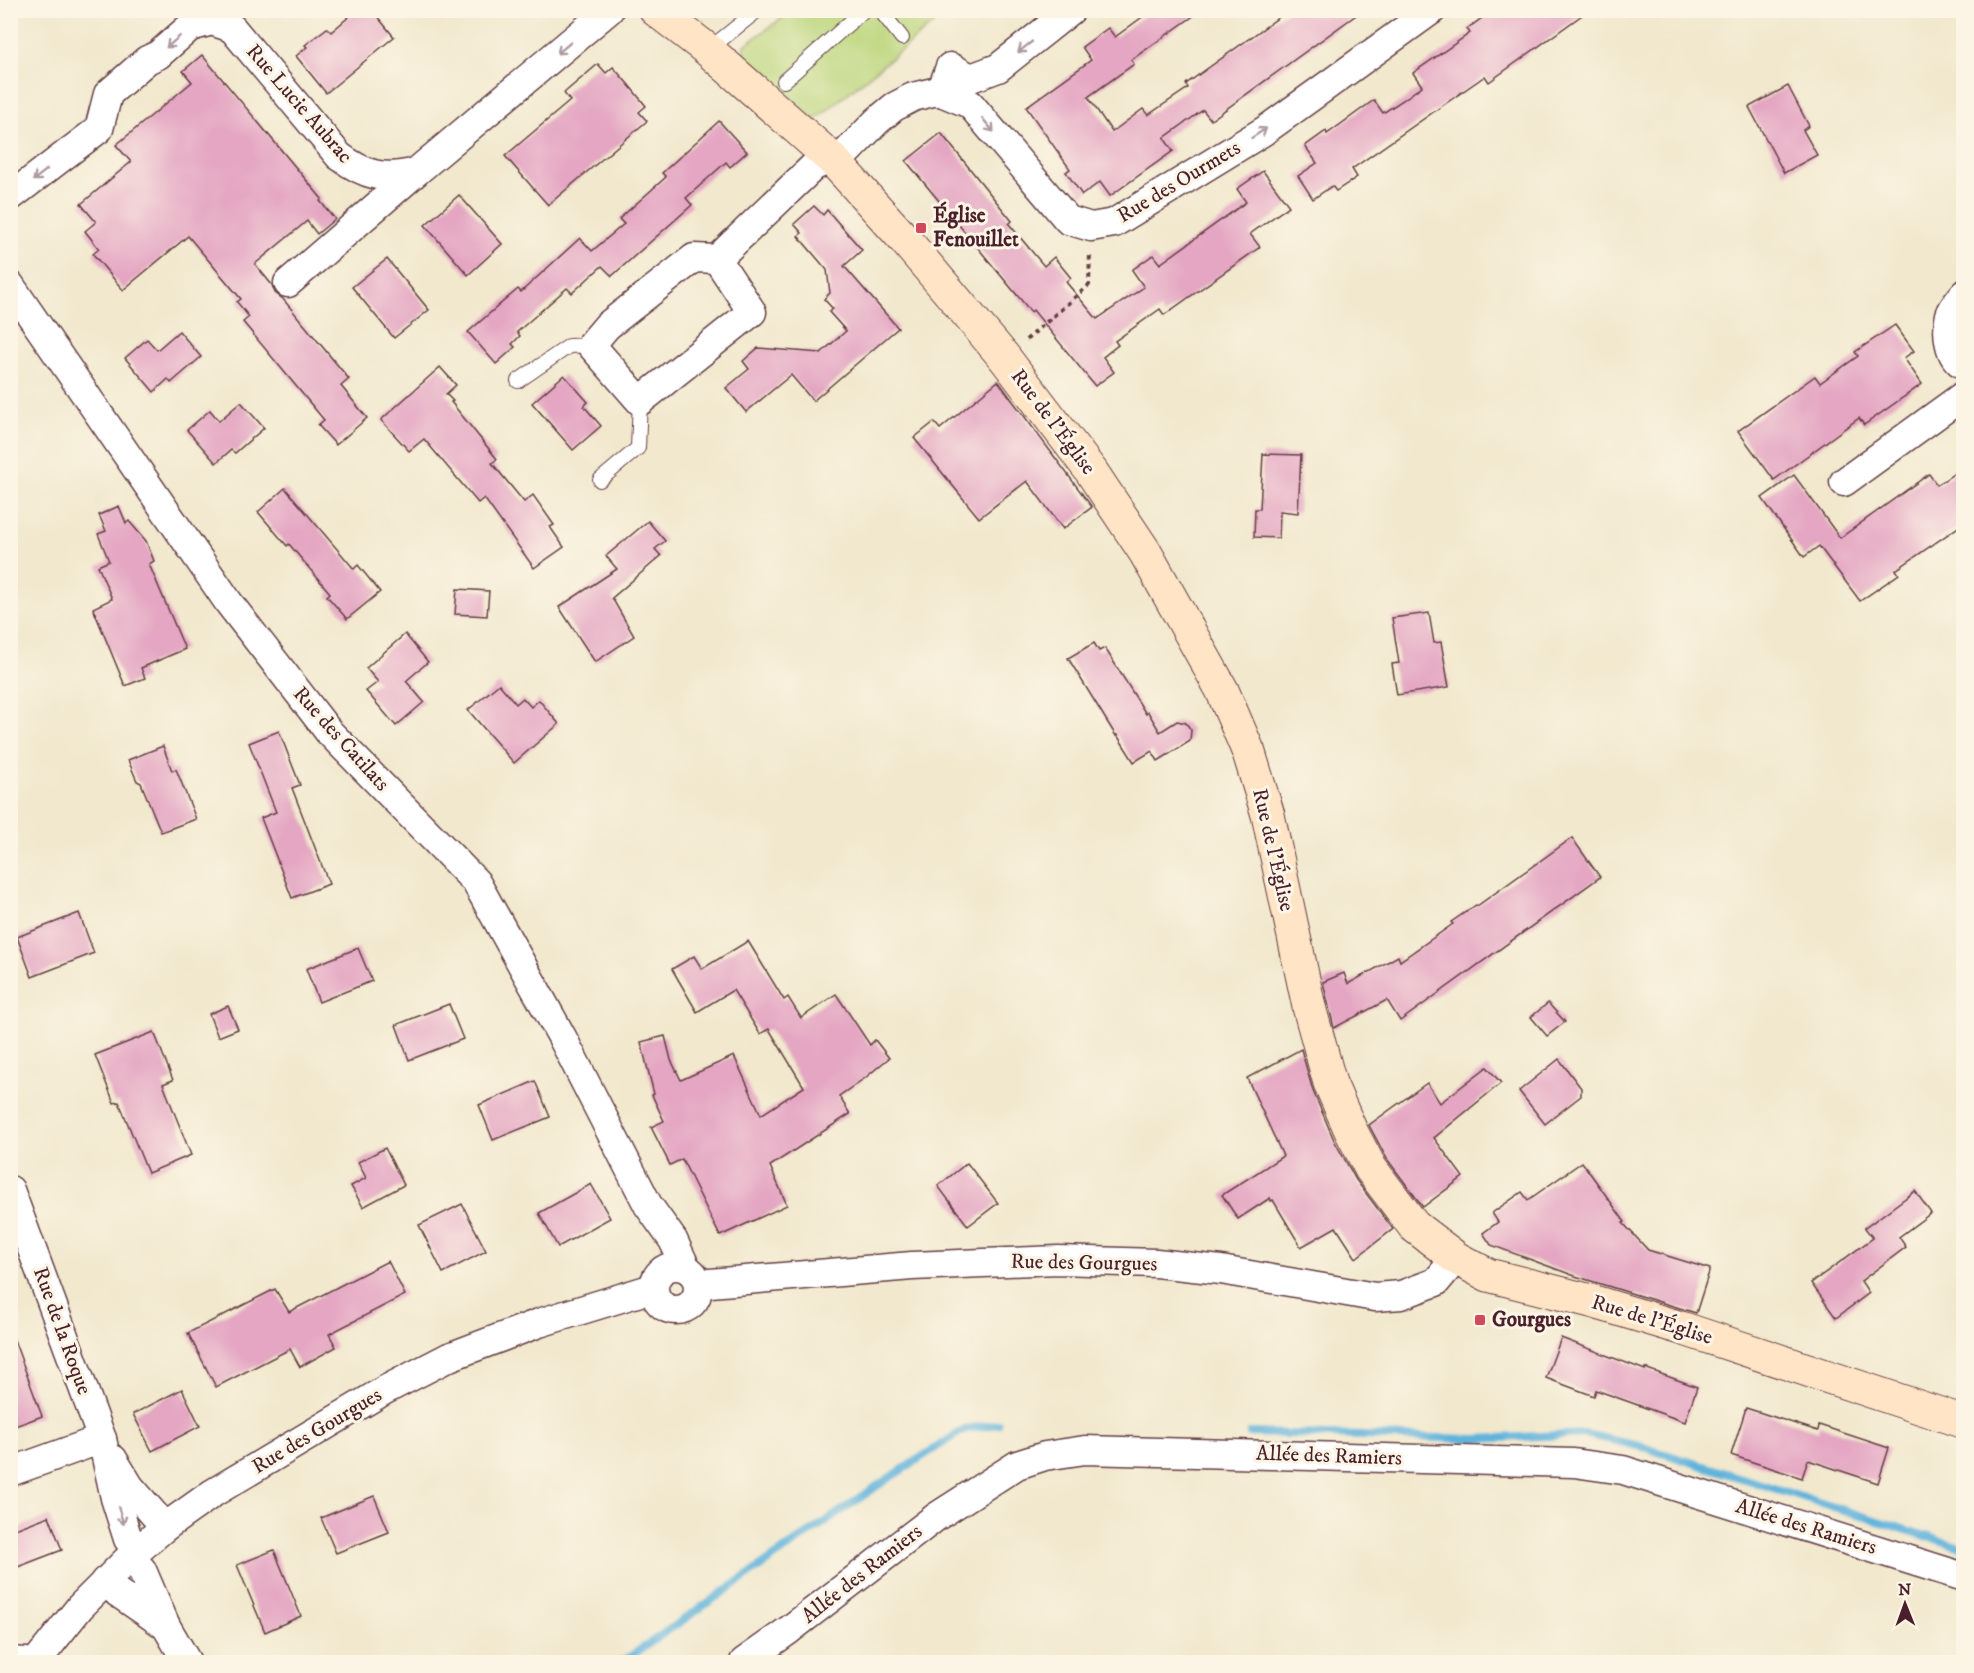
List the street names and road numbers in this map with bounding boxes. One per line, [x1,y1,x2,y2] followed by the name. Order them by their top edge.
[240,39,358,169] street label: Rue Lucie Aubrac
[1113,135,1245,229] street label: Rue des Ourmets
[1005,364,1102,480] street label: Rue de l'Église
[287,681,395,797] street label: Rue des Catilats
[1246,786,1301,914] street label: Rue de l'Église
[1010,1249,1158,1277] street label: Rue des Gourgues
[27,1264,97,1399] street label: Rue de la Roque
[1588,1288,1716,1351] street label: Rue de l'Église
[247,1382,387,1480] street label: Rue des Gourgues
[1256,1440,1402,1472] street label: Allée des Ramiers
[1732,1493,1880,1561] street label: Allée des Ramiers
[796,1519,928,1629] street label: Allée des Ramiers

